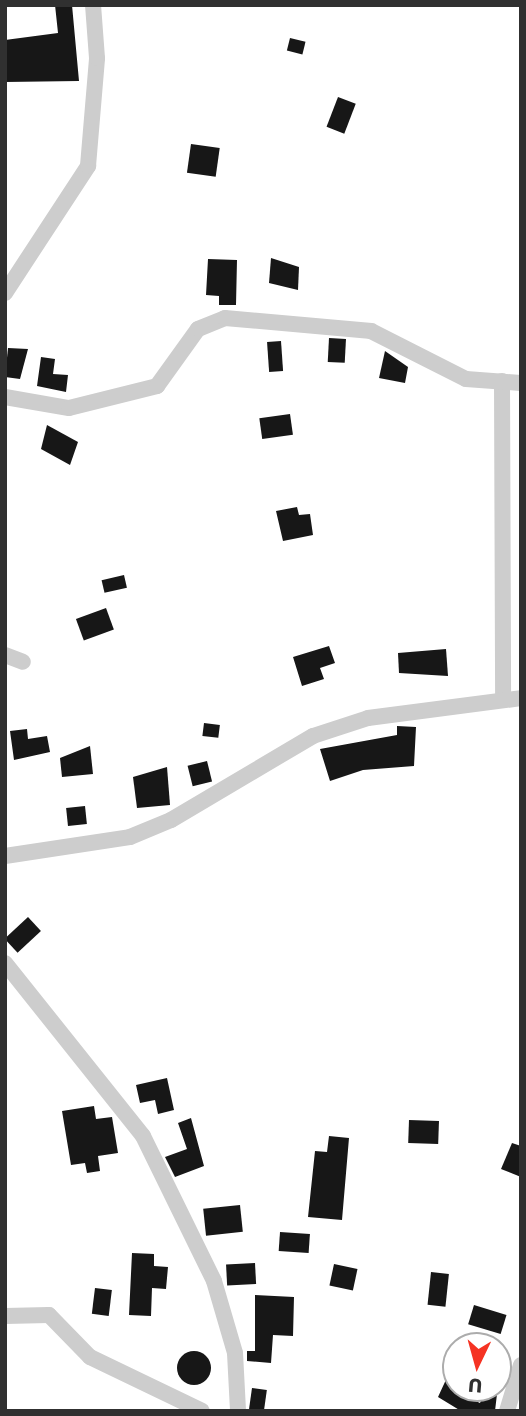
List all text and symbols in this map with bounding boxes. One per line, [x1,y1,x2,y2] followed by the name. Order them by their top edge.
[442,1332,512,1402] north arrow
[467,1374,483,1398] text: U

